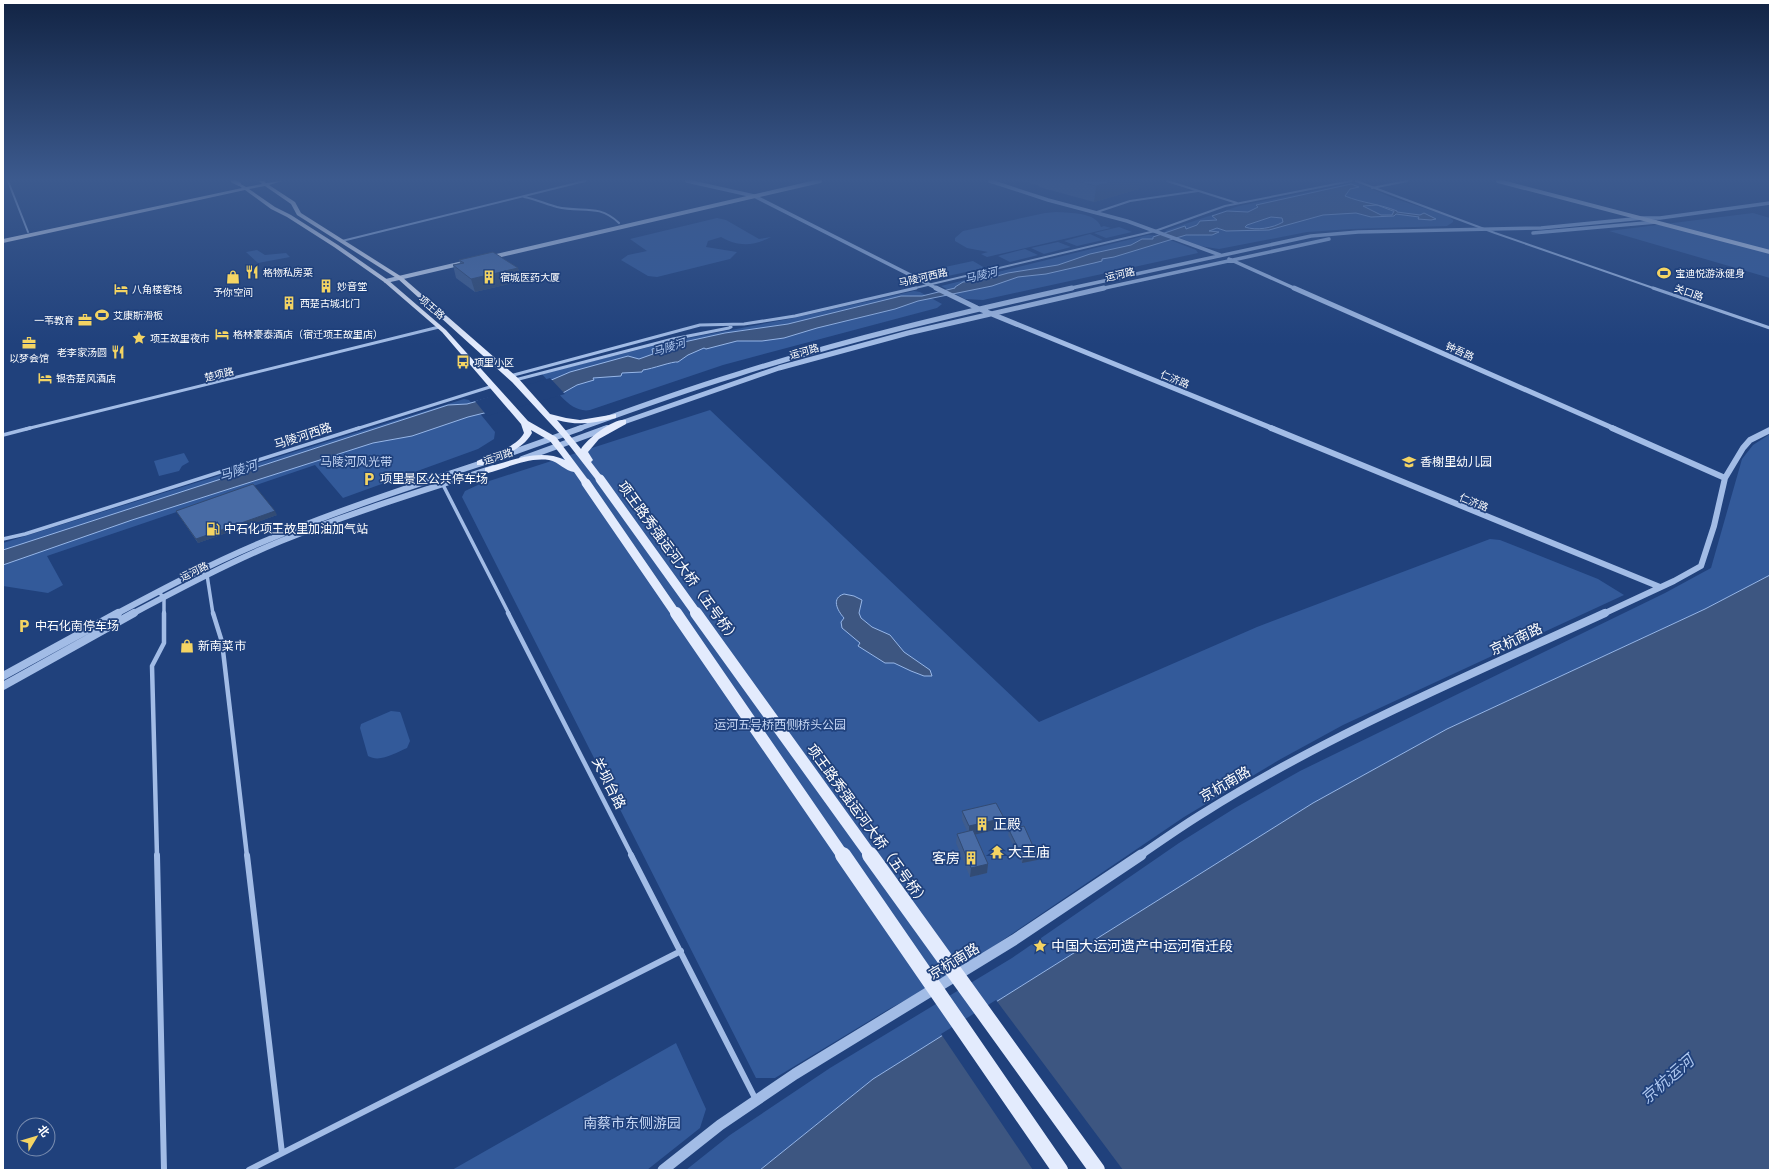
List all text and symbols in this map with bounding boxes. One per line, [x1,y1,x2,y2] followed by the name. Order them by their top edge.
[963,263,1001,286] water label: 马陵河
[244,264,260,280] restaurant icon: 格物私房菜
[1104,264,1136,284] street label: 运河路
[263,265,313,279] place label: 格物私房菜
[897,265,949,289] street label: 马陵河西路
[1656,265,1672,281] sports icon: 宝迪悦游泳健身
[1675,266,1745,280] place label: 宝迪悦游泳健身
[225,269,241,285] shop icon: 予你空间
[481,269,497,285] building icon: 宿城医药大厦
[500,270,560,284] place label: 宿城医药大厦
[318,278,334,294] building icon: 妙音堂
[337,279,367,293] place label: 妙音堂
[1673,280,1705,304] street label: 关口路
[113,281,129,297] hotel icon: 八角楼客栈
[132,282,182,296] place label: 八角楼客栈
[213,285,253,299] place label: 予你空间
[416,292,448,322] street label: 项王路
[281,295,297,311] building icon: 西楚古城北门
[300,296,360,310] place label: 西楚古城北门
[94,307,110,323] sports icon: 艾康斯滑板
[113,308,163,322] place label: 艾康斯滑板
[77,312,93,328] office icon: 一苇教育
[34,313,74,327] place label: 一苇教育
[214,326,230,342] hotel icon: 格林豪泰酒店（宿迁项王故里店）
[233,327,383,341] place label: 格林豪泰酒店（宿迁项王故里店）
[131,330,147,346] place icon: 项王故里夜市
[150,331,210,345] place label: 项王故里夜市
[651,334,689,359] water label: 马陵河
[21,335,37,351] office icon: 以梦会馆
[1443,339,1477,363] street label: 钟吾路
[788,340,820,362] street label: 运河路
[110,344,126,360] restaurant icon: 老李家汤圆
[57,345,107,359] place label: 老李家汤圆
[9,351,49,365] place label: 以梦会馆
[455,354,471,370] bus stop icon: 项里小区
[474,355,514,369] place label: 项里小区
[203,364,235,384] street label: 楚项路
[1158,367,1192,391] street label: 仁济路
[37,370,53,386] hotel icon: 银杏楚风酒店
[56,371,116,385] place label: 银杏楚风酒店
[272,418,334,453] street label: 马陵河西路
[482,445,514,467] street label: 运河路
[320,453,392,470] park label: 马陵河风光带
[1420,453,1492,470] place label: 香榭里幼儿园
[217,454,262,485] water label: 马陵河
[1401,454,1417,470] school or university icon: 香榭里幼儿园
[380,470,488,487] place label: 项里景区公共停车场
[361,471,377,487] parking icon: 项里景区公共停车场
[614,477,745,647] street label: 项王路秀强运河大桥（五号桥）
[1457,490,1491,514] street label: 仁济路
[224,520,368,537] place label: 中石化项王故里加油加气站
[205,521,221,537] fuel station icon: 中石化项王故里加油加气站
[177,558,211,584] street label: 运河路
[35,617,119,634] place label: 中石化南停车场
[16,618,32,634] parking icon: 中石化南停车场
[1486,618,1545,659] street label: 京杭南路
[198,637,246,654] place label: 新南菜市
[179,638,195,654] shop icon: 新南菜市
[714,716,846,733] park label: 运河五号桥西侧桥头公园
[803,740,934,910] street label: 项王路秀强运河大桥（五号桥）
[588,754,631,812] street label: 关坝台路
[1196,761,1254,806] street label: 京杭南路
[993,814,1021,833] place label: 正殿
[974,816,990,832] building icon: 正殿
[1008,842,1050,861] place label: 大王庙
[989,844,1005,860] temple icon: 大王庙
[932,848,960,867] place label: 客房
[963,850,979,866] building icon: 客房
[1051,936,1233,955] place label: 中国大运河遗产中运河宿迁段
[925,938,983,983] street label: 京杭南路
[1032,938,1048,954] place icon: 中国大运河遗产中运河宿迁段
[1636,1048,1701,1108] water label: 京杭运河
[583,1113,681,1132] park label: 南蔡市东侧游园
[16,1117,56,1157] north arrow
[35,1122,54,1139] text: 北

